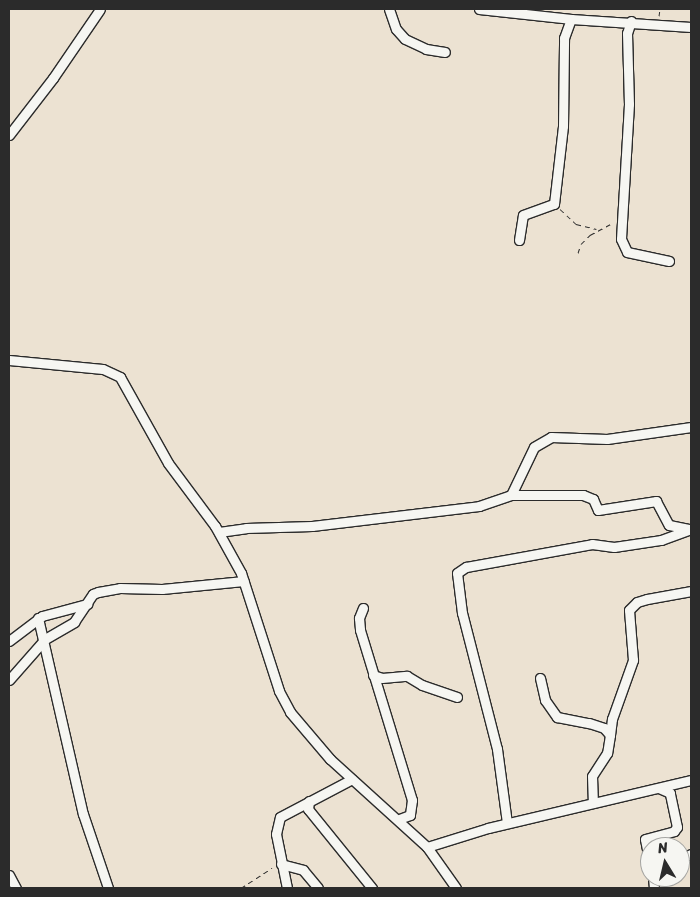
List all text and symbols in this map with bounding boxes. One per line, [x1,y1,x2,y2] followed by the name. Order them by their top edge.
[656,835,669,861] text: N
[640,837,690,887] north arrow

